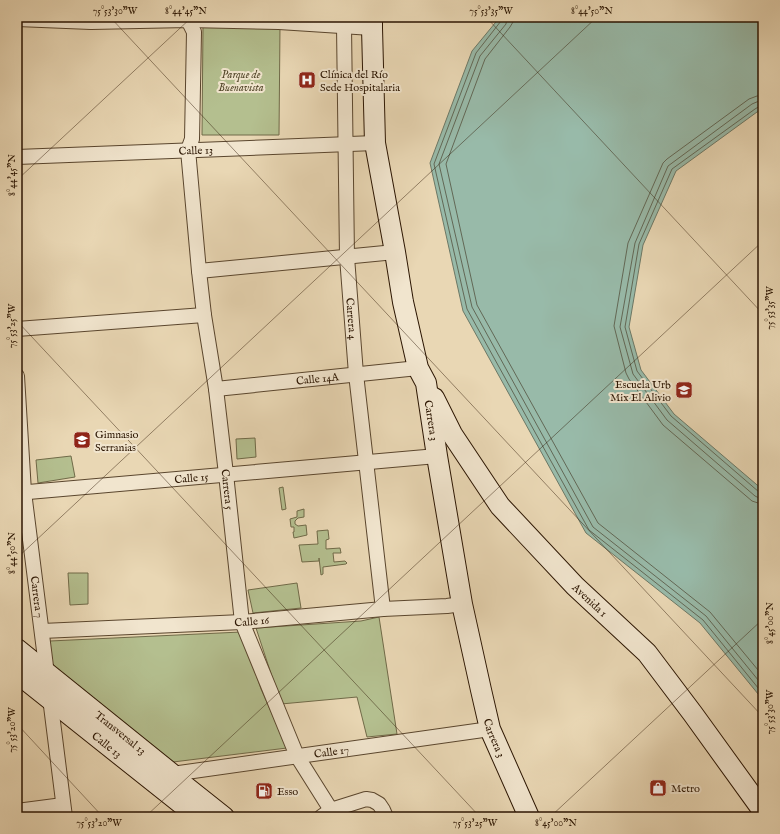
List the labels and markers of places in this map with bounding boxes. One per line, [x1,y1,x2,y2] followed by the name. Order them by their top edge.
[320,68,400,95] place label: Clínica del Río Sede Hospitalaria
[297,70,317,90] hospital icon: Clínica del Río Sede Hospitalaria
[610,378,671,405] place label: Escuela Urb Mix El Alivio
[674,380,694,400] school or university icon: Escuela Urb Mix El Alivio
[95,428,139,455] place label: Gimnasio Serranias
[72,430,92,450] school or university icon: Gimnasio Serranias
[648,778,668,798] shop icon: Metro
[254,781,274,801] fuel station icon: Esso
[671,782,700,796] place label: Metro
[277,785,298,799] place label: Esso

